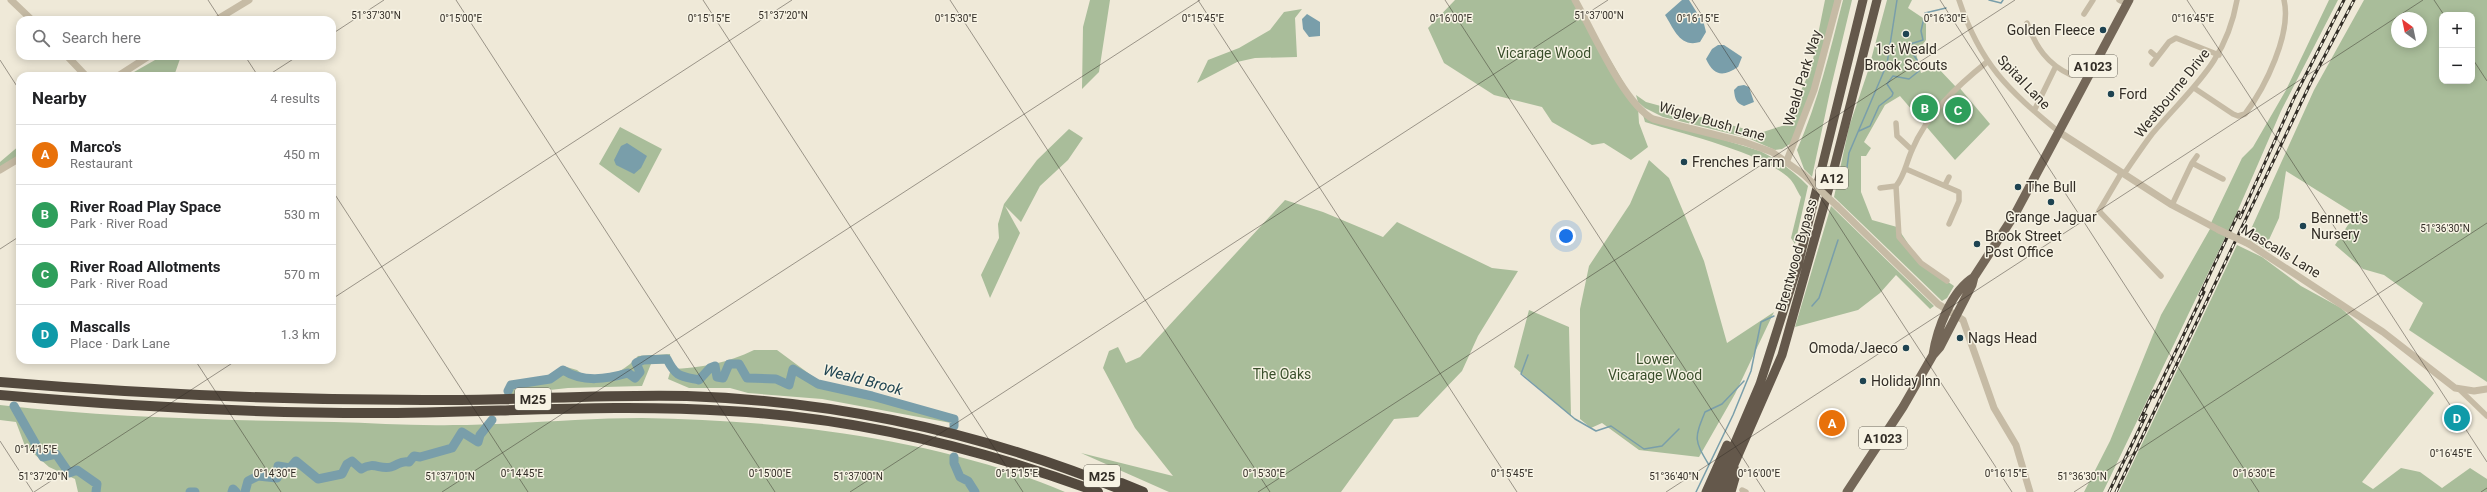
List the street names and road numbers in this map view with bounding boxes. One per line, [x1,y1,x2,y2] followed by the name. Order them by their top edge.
[1780,27,1824,128] street label: Weald Park Way
[2131,45,2213,141] street label: Westbourne Drive
[1994,52,2054,112] street label: Spital Lane
[2069,55,2117,77] road number: A1023
[1657,98,1767,144] street label: Wigley Bush Lane
[1816,167,1848,189] road number: A12
[1772,197,1820,313] street label: Brentwood Bypass
[2238,221,2324,281] street label: Mascalls Lane
[515,388,551,410] road number: M25
[1859,427,1907,449] road number: A1023
[1084,465,1120,487] road number: M25

